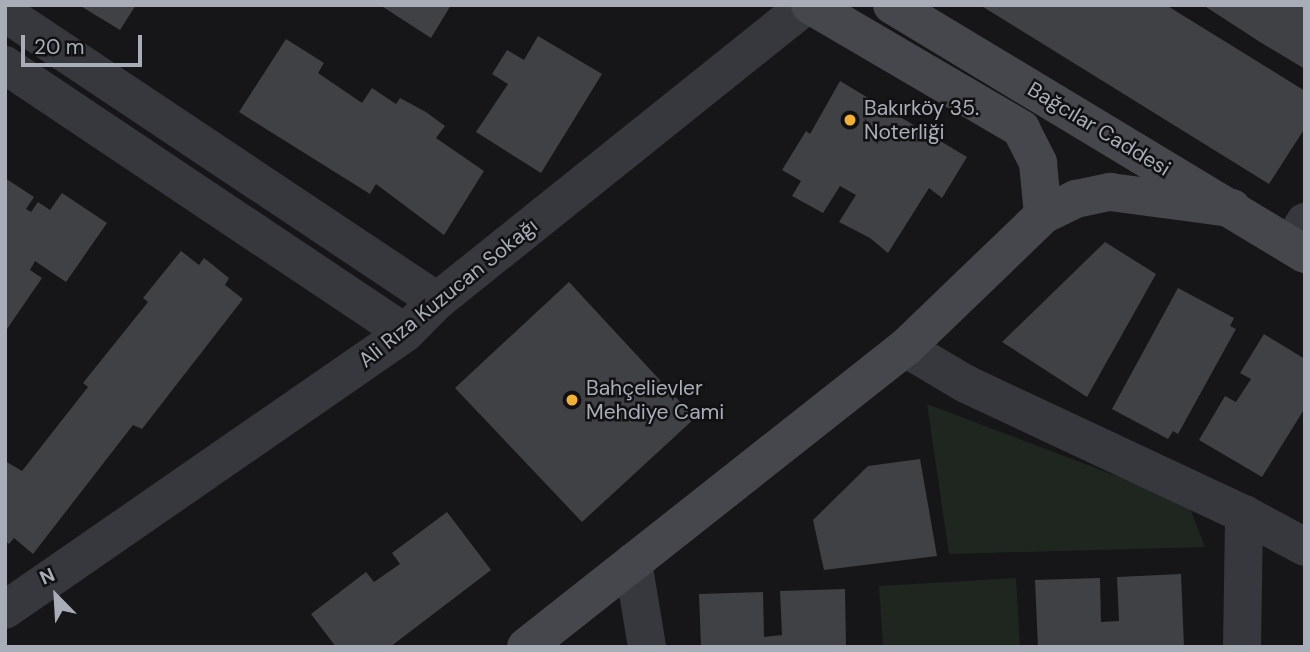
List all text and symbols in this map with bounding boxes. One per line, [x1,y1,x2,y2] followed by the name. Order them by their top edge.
[24,21,145,65] scale bar
[34,33,85,61] text: 20 m
[1023,77,1175,181] street label: Bağcılar Caddesi
[864,95,979,145] place label: Bakırköy 35. Noterliği
[842,112,858,128] marker: Bakırköy 35. Noterliği
[354,213,542,373] street label: Ali Rıza Kuzucan Sokağı
[586,375,724,425] place label: Bahçelievler Mehdiye Cami
[564,392,580,408] marker: Bahçelievler Mehdiye Cami
[21,561,91,631] north arrow
[36,562,59,591] text: N

